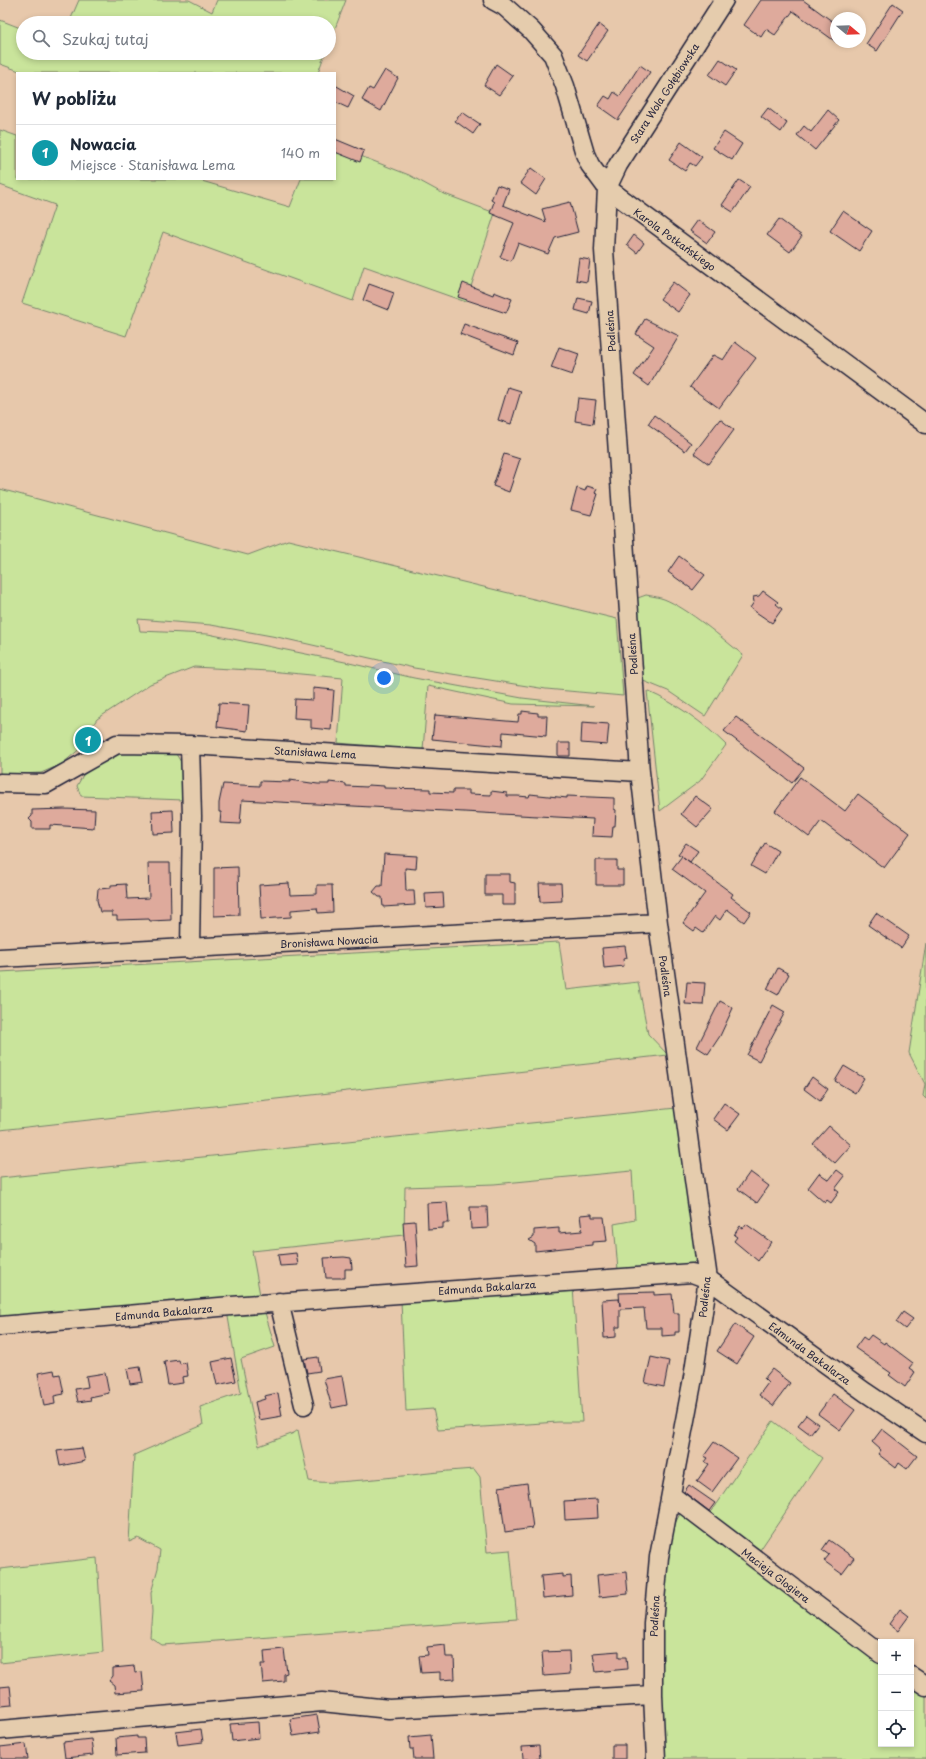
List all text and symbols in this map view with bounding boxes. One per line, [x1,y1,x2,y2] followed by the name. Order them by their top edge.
[830,12,866,48] north arrow
[16,16,336,60] search box
[30,27,52,49] icon: search
[62,27,149,50] text: Szukaj tutaj
[626,39,703,146] street label: Stara Wola Gołębiowska
[32,85,117,111] text: W pobliżu
[70,132,136,155] text: Nowacia
[42,143,48,162] text: 1
[281,143,320,162] text: 140 m
[70,155,235,174] text: Miejsce · Stanisława Lema
[631,204,720,274] street label: Karola Potkańskiego
[601,309,619,352] street label: Podleśna
[623,632,641,675] street label: Podleśna
[374,668,394,688] your location
[75,725,101,755] pin: 1
[273,742,357,762] street label: Stanisława Lema
[279,931,379,951] street label: Bronisława Nowacia
[656,954,676,998] street label: Podleśna
[694,1275,714,1318] street label: Podleśna
[438,1276,537,1298] street label: Edmunda Bakalarza
[115,1300,214,1324] street label: Edmunda Bakalarza
[766,1318,854,1388] street label: Edmunda Bakalarza
[739,1544,814,1606] street label: Macieja Glogiera
[645,1594,663,1637] street label: Podleśna
[878,1639,914,1747] map controls
[878,1639,914,1675] button: +
[878,1675,914,1711] button: −
[878,1711,914,1747] button: locate

